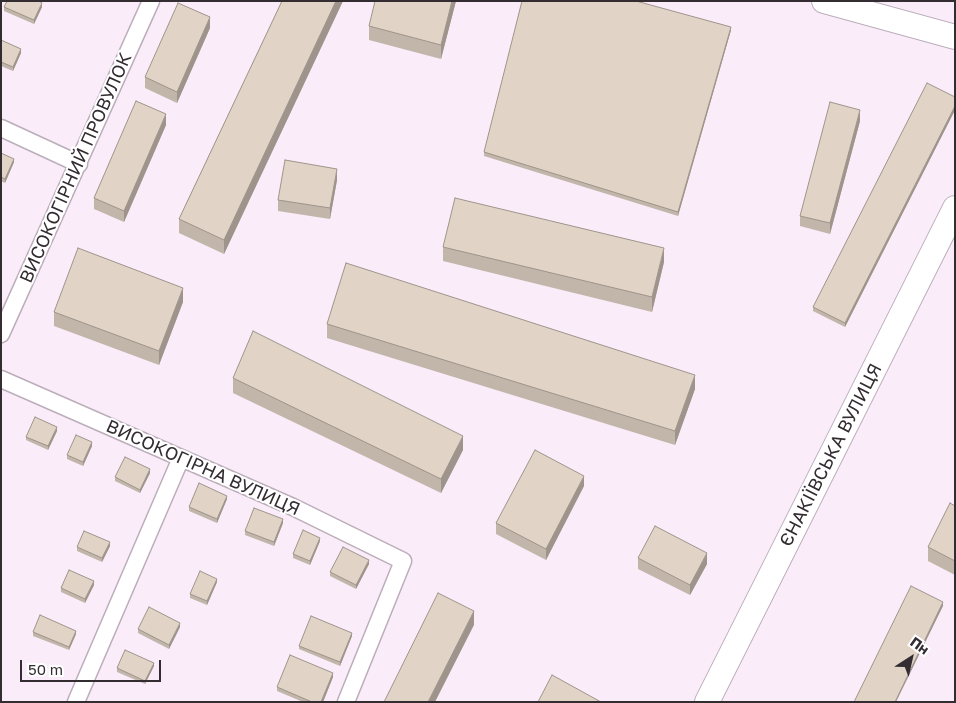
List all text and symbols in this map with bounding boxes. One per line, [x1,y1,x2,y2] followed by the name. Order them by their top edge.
[15,50,137,286] street label: ВИСОКОГІРНИЙ ПРОВУЛОК
[775,360,887,550] street label: ЄНАКІЇВСЬКА ВУЛИЦЯ
[103,415,303,521] street label: ВИСОКОГІРНА ВУЛИЦЯ
[886,633,936,683] north arrow
[907,633,933,658] text: Пн
[22,650,164,682] scale bar
[28,660,63,678] text: 50 m

